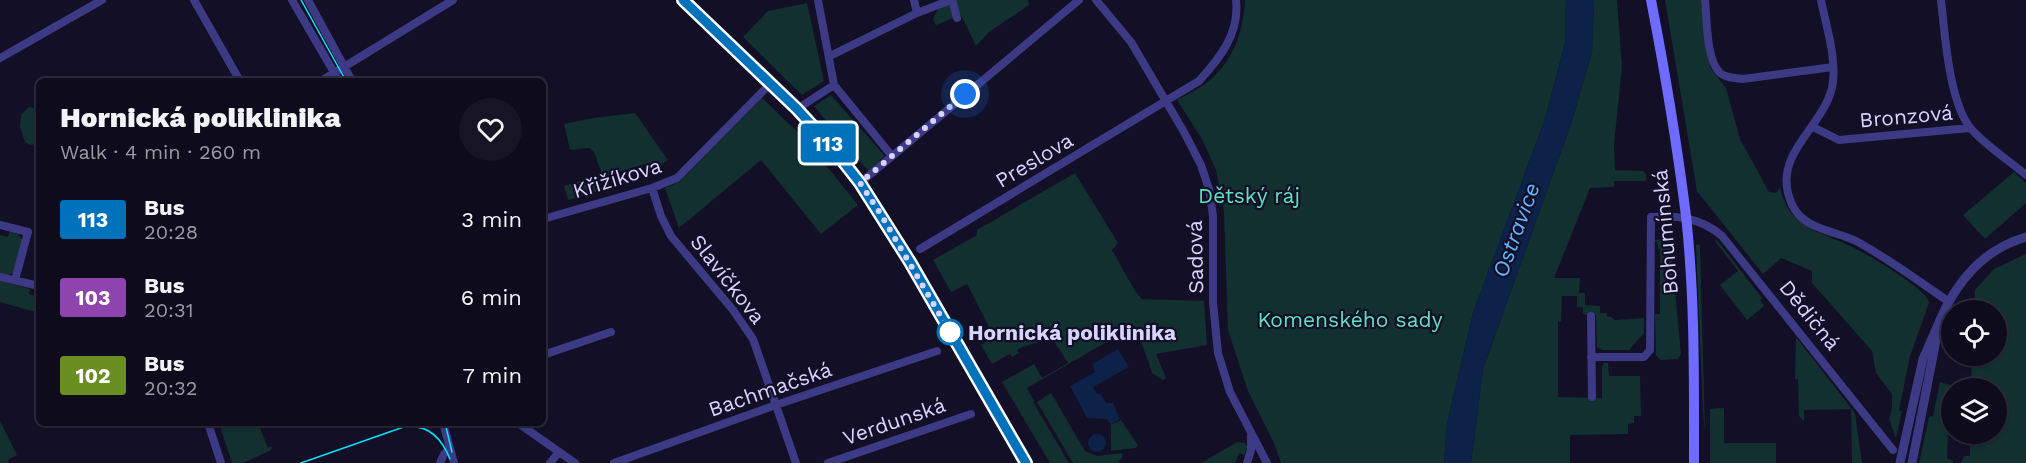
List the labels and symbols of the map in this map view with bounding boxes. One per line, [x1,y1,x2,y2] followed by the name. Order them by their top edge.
[950,79,980,109] your location
[1858,99,1954,133] street label: Bronzová
[794,124,862,162] line badge: 113
[991,127,1077,193] street label: Preslova
[570,153,664,203] street label: Křižíkova
[1647,168,1683,296] street label: Bohumínská
[1487,179,1545,281] water label: Ostravice
[1198,183,1300,208] park label: Dětský ráj
[1182,220,1208,294] street label: Sadová
[685,229,771,329] street label: Slavíčkova
[1774,275,1846,355] street label: Dědičná
[1257,307,1443,332] park label: Komenského sady
[937,319,963,345] marker: Hornická poliklinika
[968,320,1177,345] place label: Hornická poliklinika
[705,356,835,422] street label: Bachmačská
[839,392,949,450] street label: Verdunská

